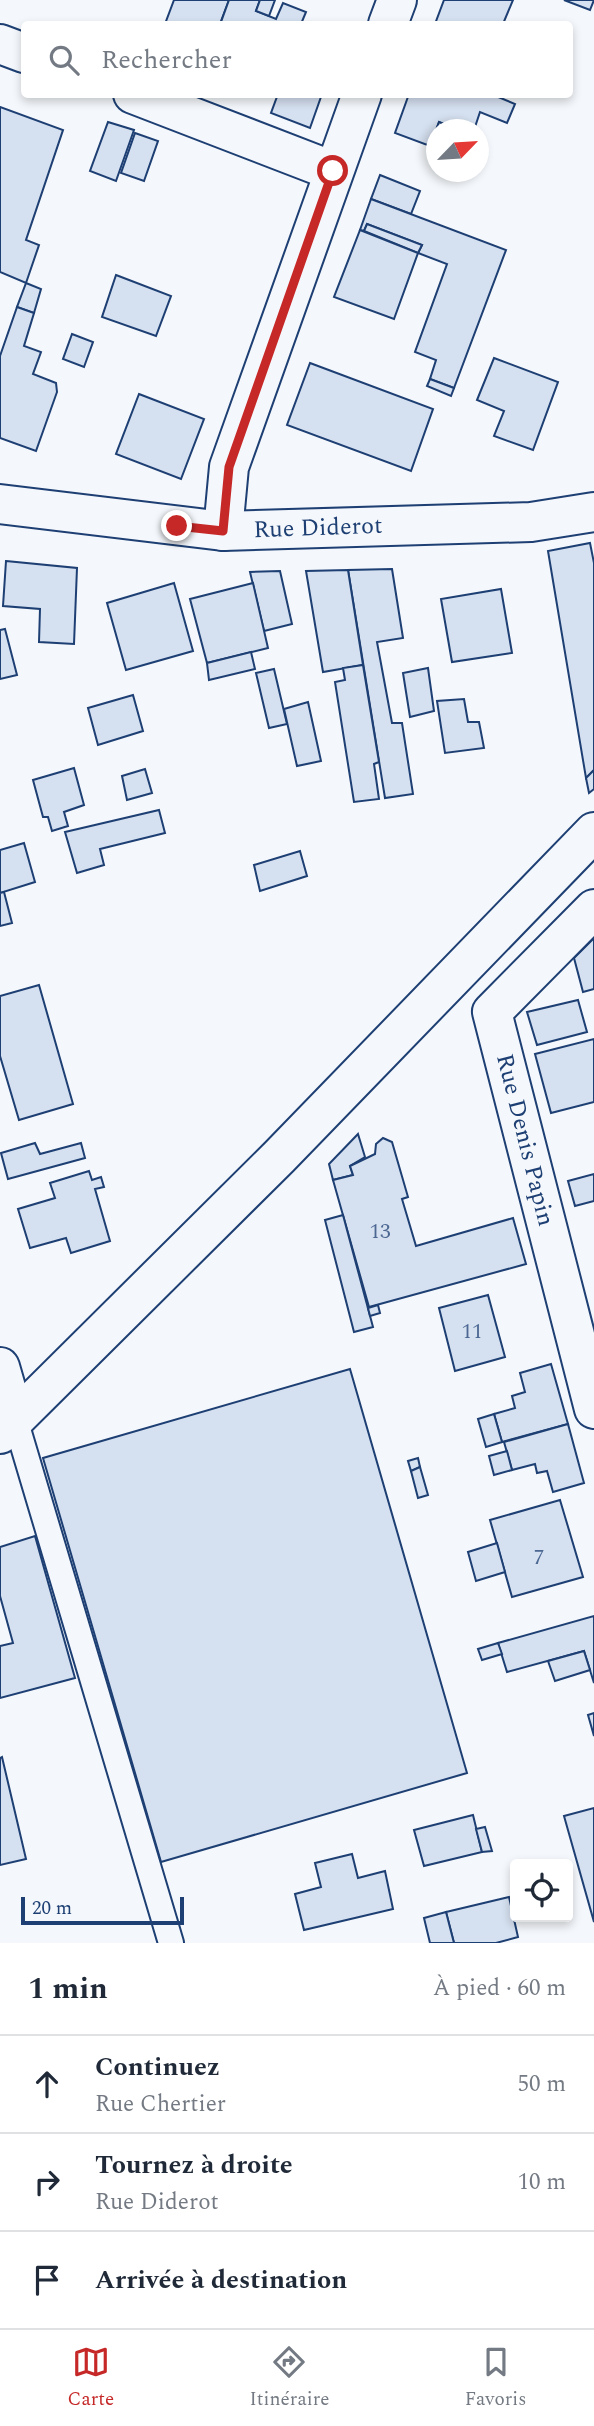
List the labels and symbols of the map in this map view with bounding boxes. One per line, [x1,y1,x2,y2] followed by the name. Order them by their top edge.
[426,119,489,182] north arrow
[317,155,348,186] route start
[253,508,383,548] street label: Rue Diderot
[161,510,192,541] route end
[486,1050,564,1230] street label: Rue Denis Papin
[370,1216,391,1248] house number: 13
[462,1316,483,1348] house number: 11
[534,1542,544,1574] house number: 7
[21,1894,184,1926] scale bar

